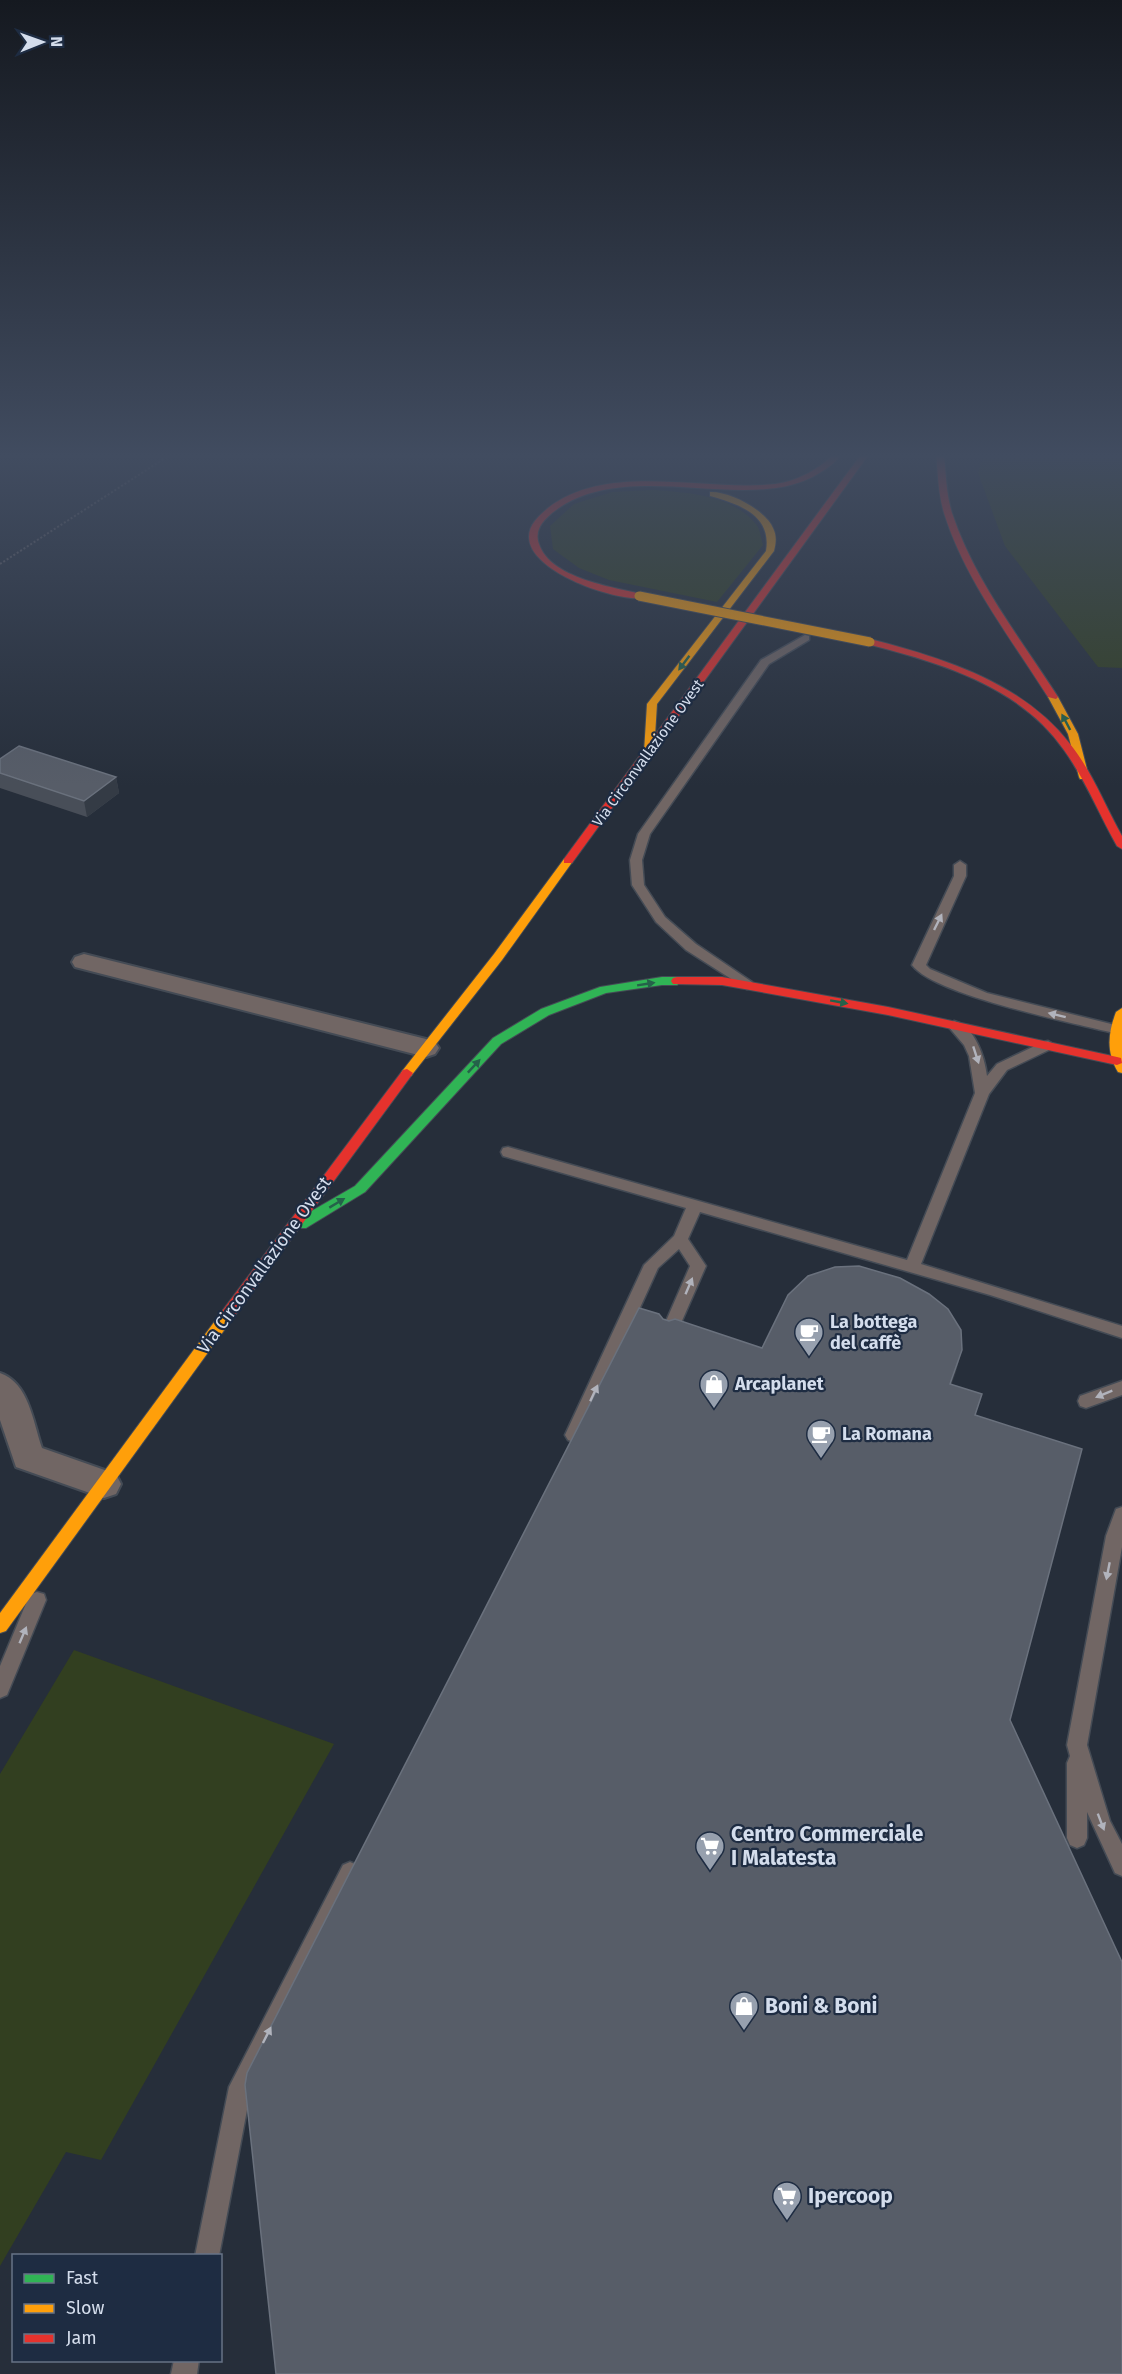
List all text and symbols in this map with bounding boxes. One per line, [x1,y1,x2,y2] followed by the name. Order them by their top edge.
[12,12,72,72] north arrow
[47,36,66,47] text: N
[679,655,691,670] one-way arrow
[588,675,708,830] street label: Via Circonvallazione Ovest
[1062,713,1072,731] one-way arrow
[933,914,943,931] one-way arrow
[636,979,655,988] one-way arrow
[829,998,848,1007] one-way arrow
[1048,1009,1066,1019] one-way arrow
[972,1046,981,1064] one-way arrow
[467,1058,481,1073] one-way arrow
[192,1172,336,1358] street label: Via Circonvallazione Ovest
[329,1198,346,1208] one-way arrow
[684,1276,694,1294] one-way arrow
[830,1311,917,1354] place label: La bottega del caffè
[793,1316,825,1358] cafe icon: La bottega del caffè
[698,1368,730,1410] shop icon: Arcaplanet
[734,1373,825,1395] place label: Arcaplanet
[589,1385,598,1402] one-way arrow
[1094,1389,1112,1399] one-way arrow
[805,1418,837,1460] cafe icon: La Romana
[842,1423,932,1445] place label: La Romana
[1103,1561,1112,1580] one-way arrow
[18,1625,28,1643] one-way arrow
[1097,1813,1106,1831] one-way arrow
[731,1821,924,1871] place label: Centro Commerciale I Malatesta
[694,1830,726,1872] supermarket icon: Centro Commerciale I Malatesta
[728,1990,760,2032] shop icon: Boni & Boni
[765,1993,877,2019] place label: Boni & Boni
[262,2026,272,2043] one-way arrow
[771,2180,803,2222] supermarket icon: Ipercoop
[808,2183,893,2209] place label: Ipercoop
[12,2254,222,2362] legend
[66,2267,99,2289] text: Fast
[66,2297,105,2319] text: Slow
[66,2327,97,2349] text: Jam

